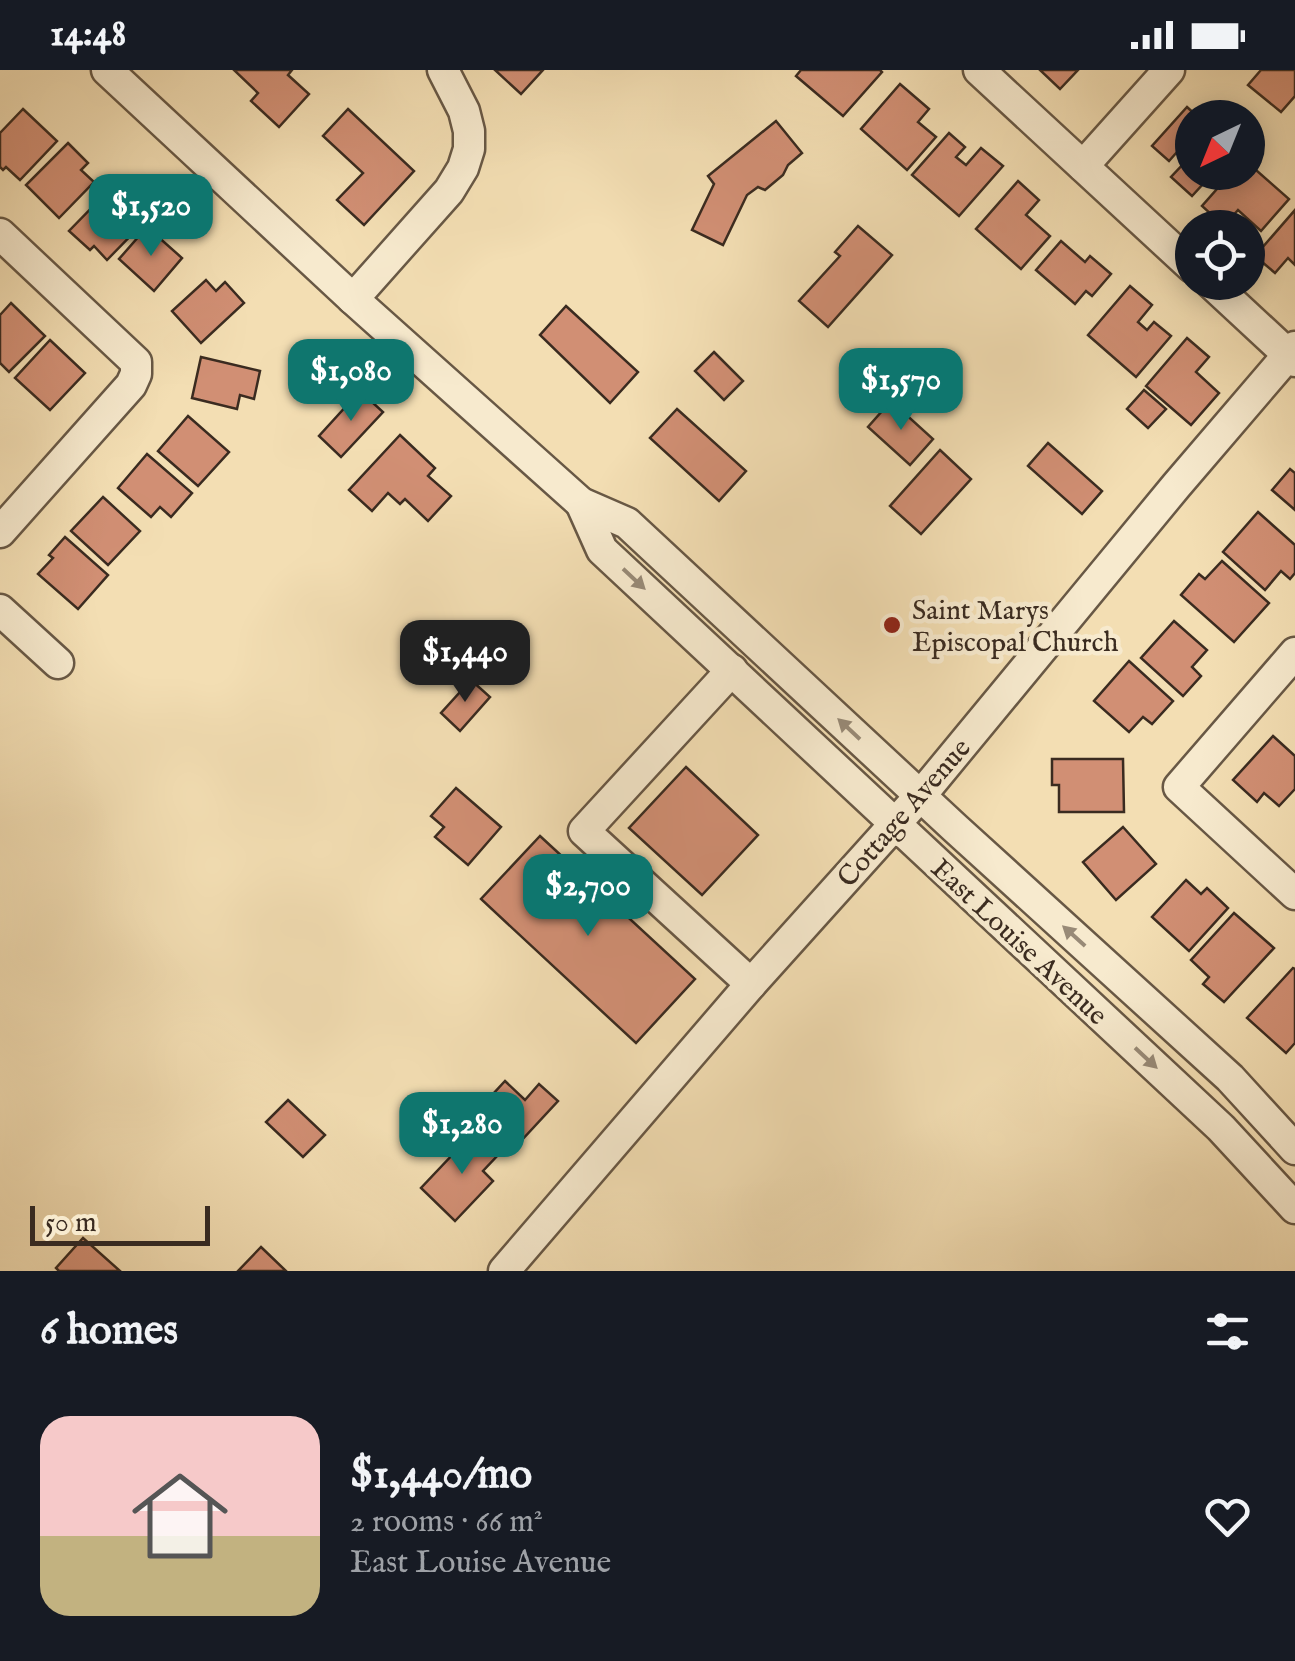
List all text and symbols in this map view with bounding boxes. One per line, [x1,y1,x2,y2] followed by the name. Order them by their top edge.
[50,11,126,59] text: 14:48
[1175,100,1265,190] north arrow
[1175,100,1265,300] map controls
[70,174,232,259] pin: $1,520
[111,186,191,227] text: $1,520
[1175,210,1265,300] button: locate
[270,339,432,424] pin: $1,080
[820,348,982,433] pin: $1,570
[310,351,392,392] text: $1,080
[861,360,941,401] text: $1,570
[622,567,646,590] one-way arrow
[912,594,1119,661] place label: Saint Marys Episcopal Church
[881,614,903,636] marker: Saint Marys Episcopal Church
[384,620,546,705] pin: $1,440
[422,632,508,673] text: $1,440
[837,718,861,741] one-way arrow
[831,732,979,895] street label: Cottage Avenue
[923,852,1114,1034] street label: East Louise Avenue
[507,854,669,939] pin: $2,700
[545,866,631,907] text: $2,700
[1062,925,1086,948] one-way arrow
[1133,1046,1157,1069] one-way arrow
[381,1092,543,1177] pin: $1,280
[421,1104,503,1145] text: $1,280
[30,1201,210,1246] scale bar
[45,1206,97,1241] text: 50 m
[1200,1304,1255,1359] icon: filters
[40,1305,178,1358] text: 6 homes
[350,1449,532,1502] text: $1,440/mo
[120,1456,240,1576] icon: home
[1200,1489,1255,1544] icon: heart
[350,1502,543,1543] text: 2 rooms · 66 m²
[350,1543,611,1584] text: East Louise Avenue

